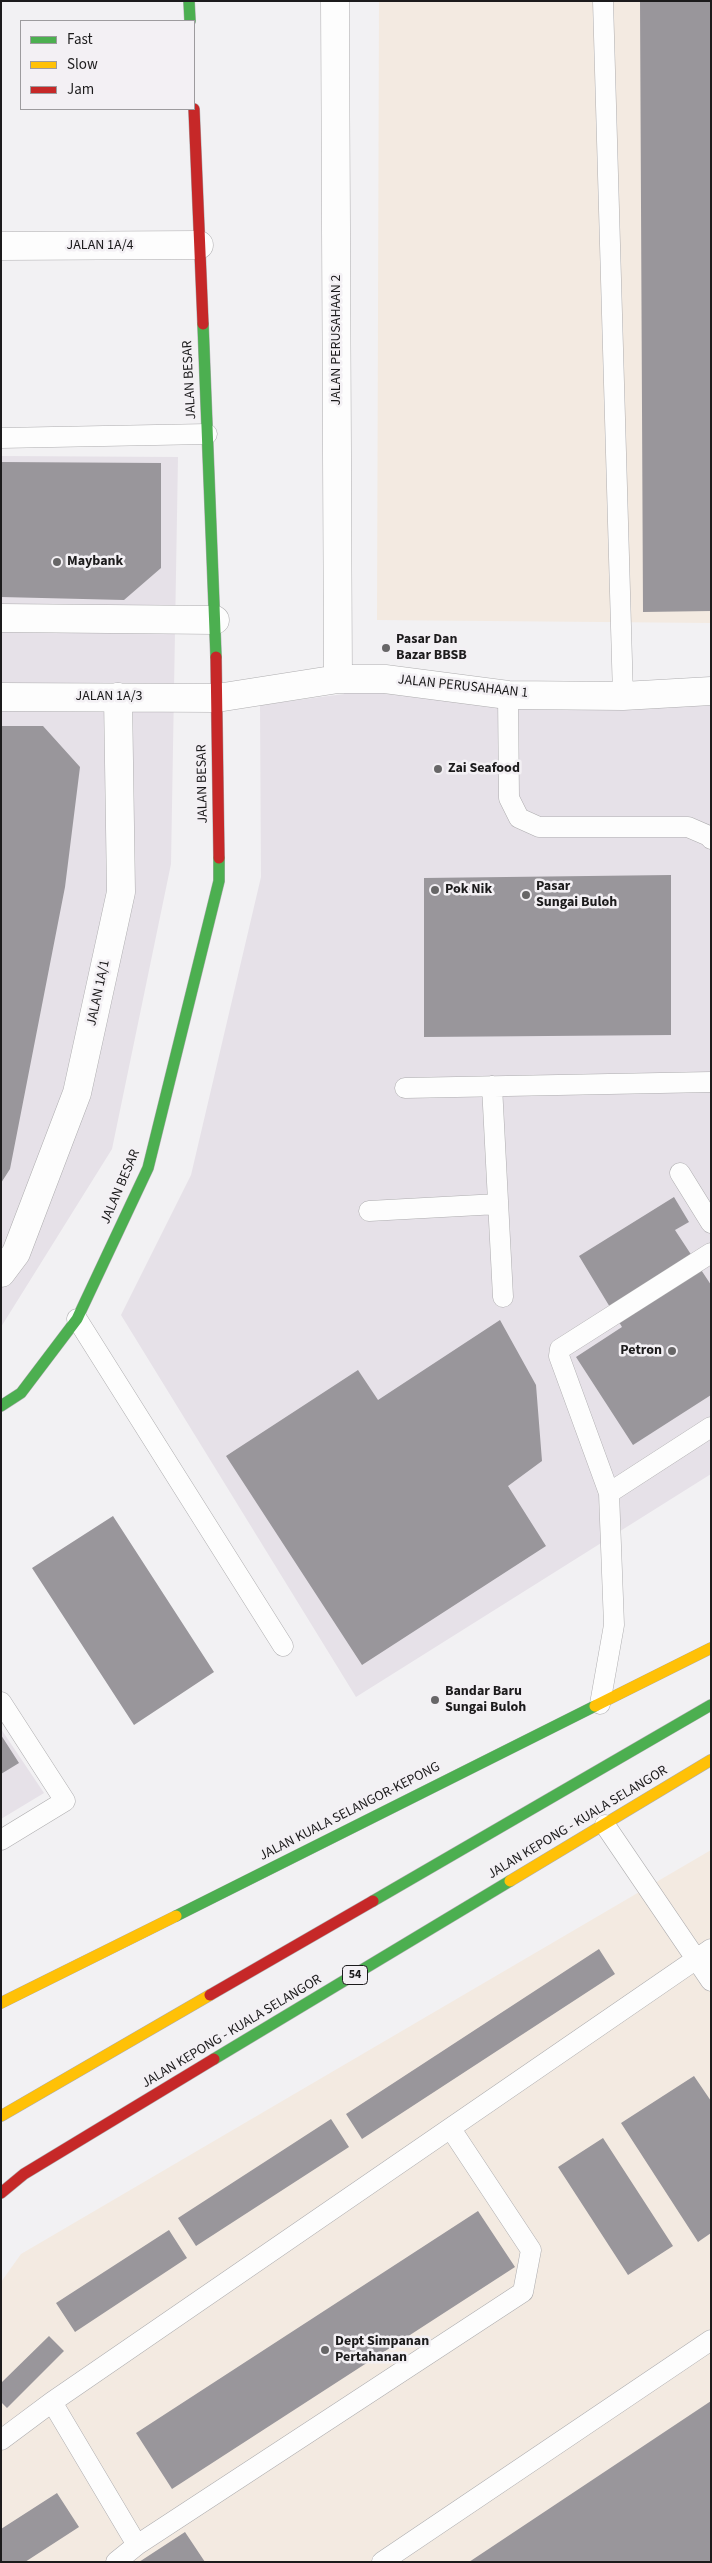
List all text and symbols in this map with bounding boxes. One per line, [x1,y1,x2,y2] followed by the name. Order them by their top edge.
[20,20,195,110] legend
[67,29,93,50] text: Fast
[67,54,98,75] text: Slow
[67,79,94,100] text: Jam
[66,238,134,254] street label: JALAN 1A/4
[329,275,345,405] street label: JALAN PERUSAHAAN 2
[180,340,200,420] street label: JALAN BESAR
[67,554,123,570] place label: Maybank
[51,556,63,568] marker: Maybank
[396,632,467,664] place label: Pasar Dan Bazar BBSB
[380,642,392,654] marker: Pasar Dan Bazar BBSB
[397,672,529,702] street label: JALAN PERUSAHAAN 1
[75,689,143,705] street label: JALAN 1A/3
[194,744,212,824] street label: JALAN BESAR
[448,761,520,777] place label: Zai Seafood
[432,763,444,775] marker: Zai Seafood
[536,879,617,912] place label: Pasar Sungai Buloh
[445,882,492,898] place label: Pok Nik
[429,884,441,896] marker: Pok Nik
[520,889,532,901] marker: Pasar Sungai Buloh
[84,958,114,1028] street label: JALAN 1A/1
[98,1147,144,1227] street label: JALAN BESAR
[620,1343,662,1359] place label: Petron
[666,1345,678,1357] marker: Petron
[445,1684,526,1716] place label: Bandar Baru Sungai Buloh
[429,1694,441,1706] marker: Bandar Baru Sungai Buloh
[257,1759,443,1865] street label: JALAN KUALA SELANGOR-KEPONG
[485,1763,671,1883] street label: JALAN KEPONG - KUALA SELANGOR
[342,1966,368,1984] road number: 54
[139,1972,325,2092] street label: JALAN KEPONG - KUALA SELANGOR
[335,2334,429,2366] place label: Dept Simpanan Pertahanan
[319,2344,331,2356] marker: Dept Simpanan Pertahanan

